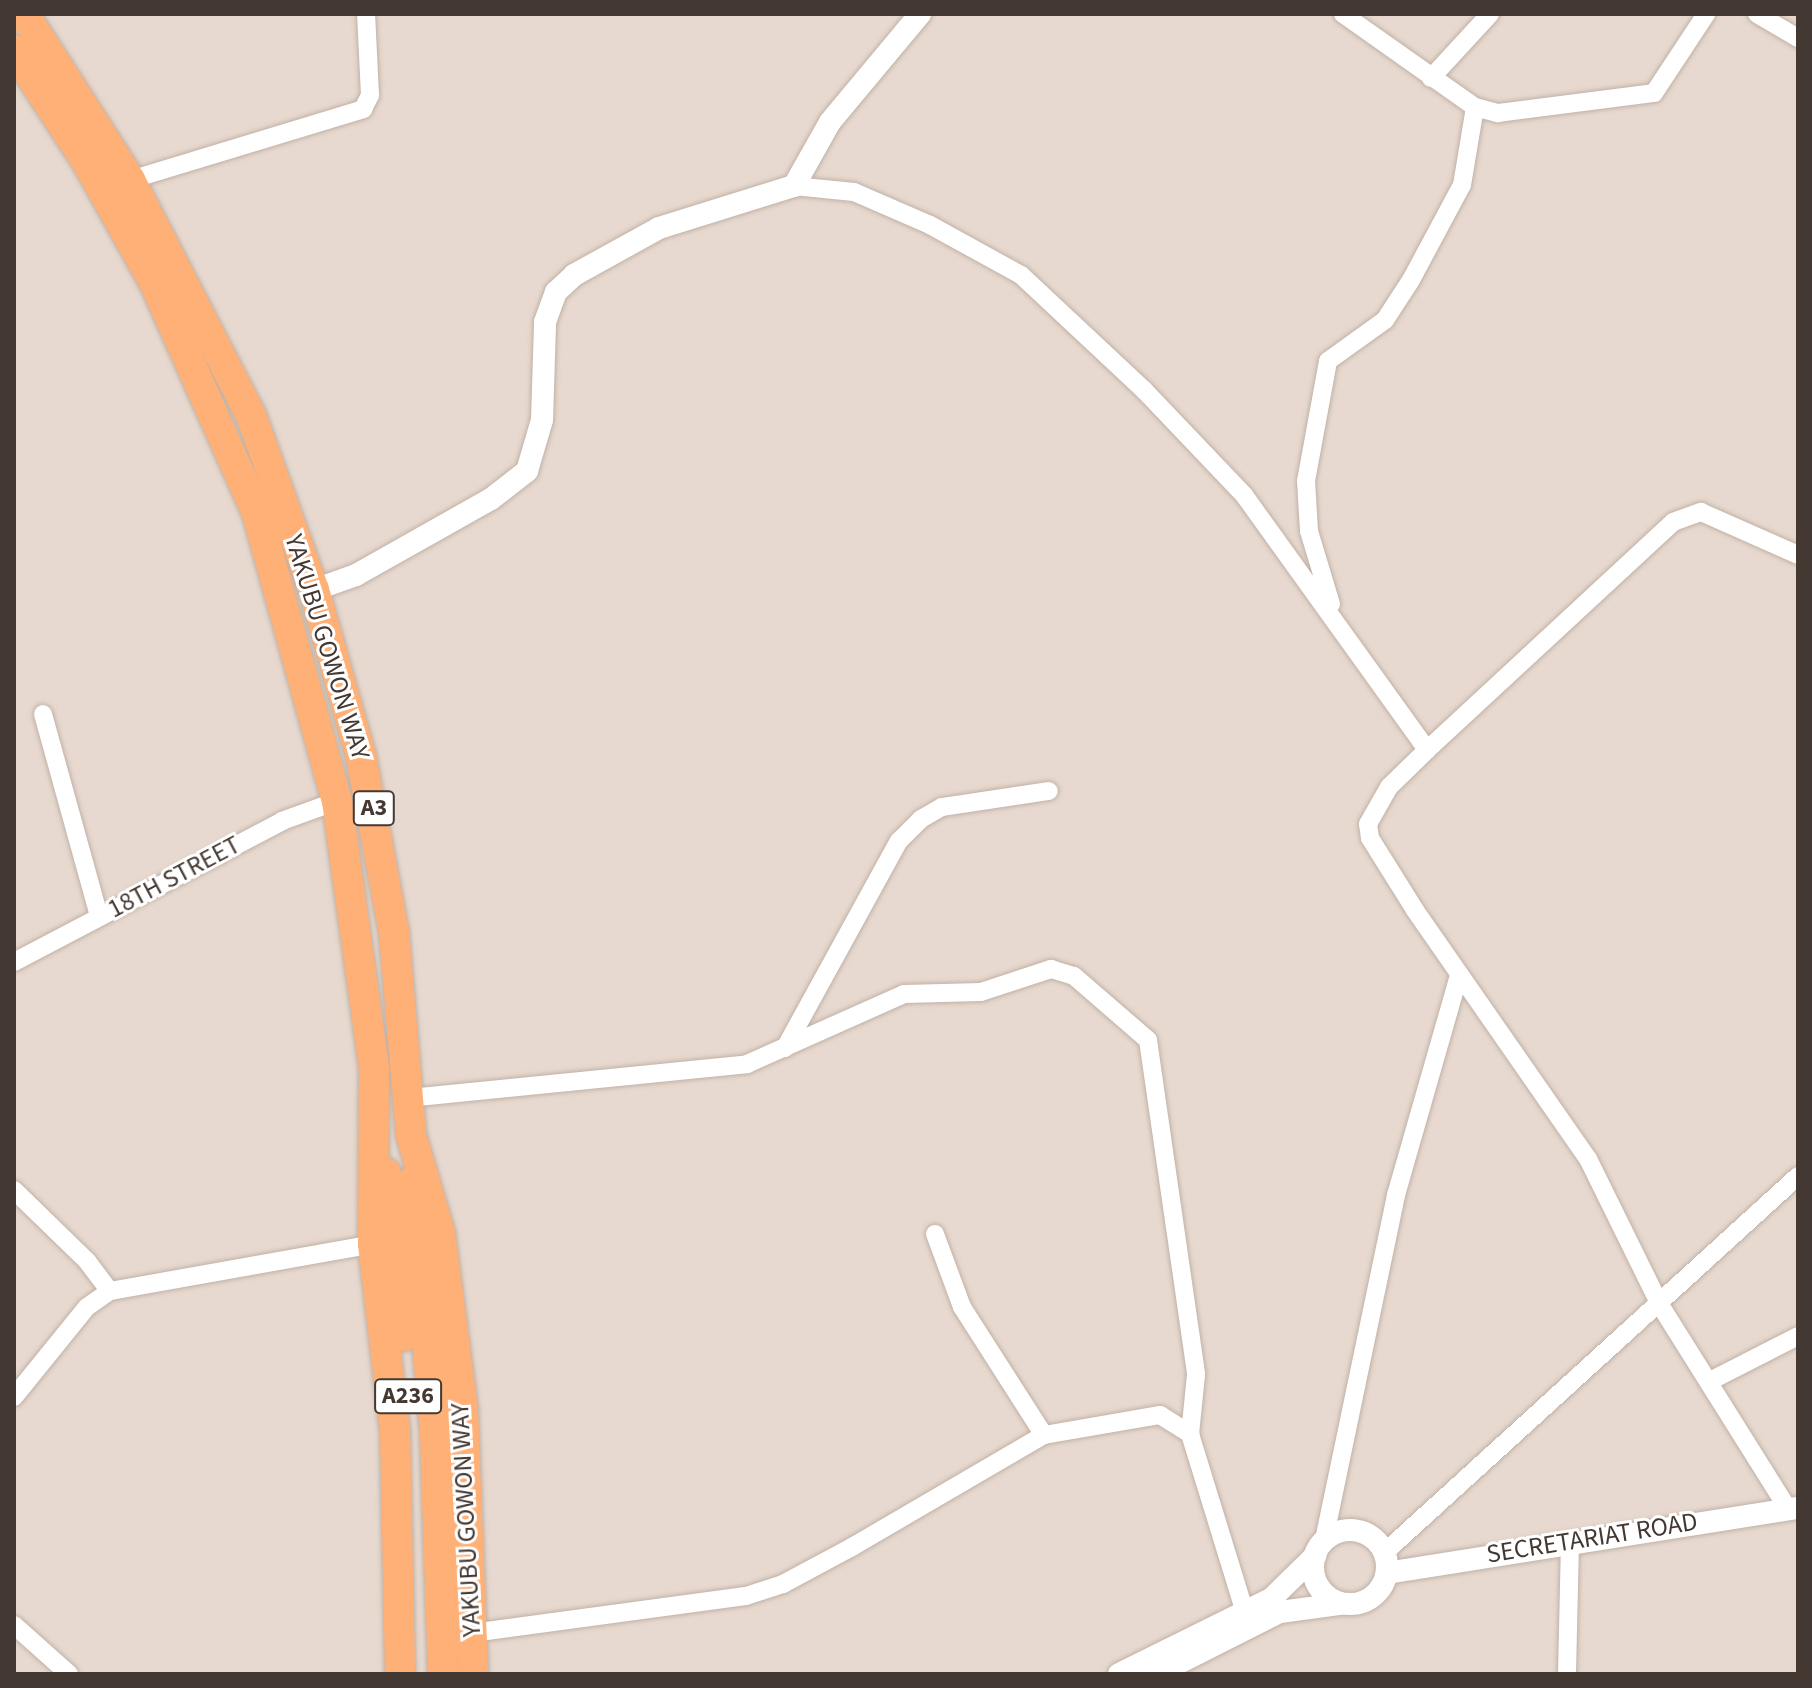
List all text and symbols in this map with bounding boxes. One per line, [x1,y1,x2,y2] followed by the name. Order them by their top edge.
[278,530,376,764] street label: YAKUBU GOWON WAY
[352,788,396,828] road number: A3
[103,829,245,925] street label: 18TH STREET
[374,1376,442,1416] road number: A236
[444,1402,488,1638] street label: YAKUBU GOWON WAY
[1484,1506,1700,1570] street label: SECRETARIAT ROAD

